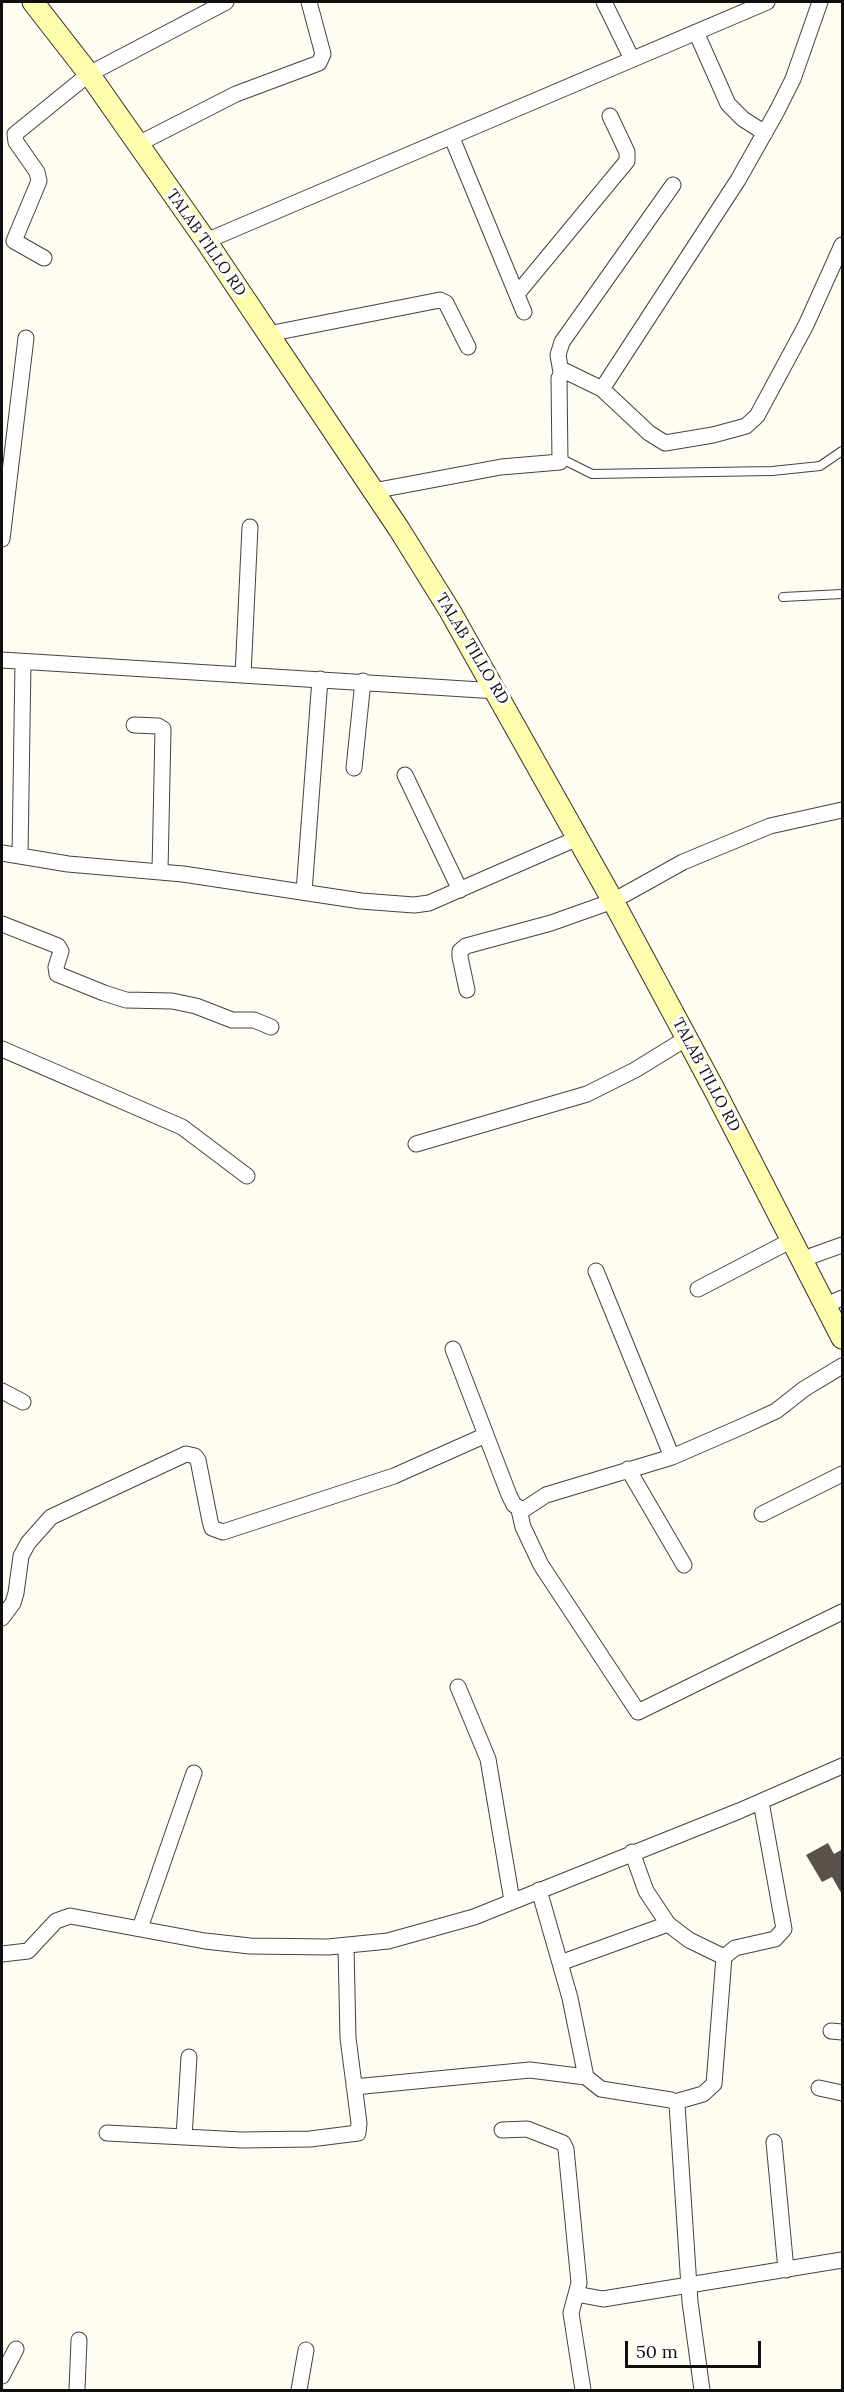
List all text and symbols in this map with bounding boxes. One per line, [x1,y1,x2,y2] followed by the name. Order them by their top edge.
[162,186,250,300] street label: TALAB TILLO RD
[431,590,513,708] street label: TALAB TILLO RD
[668,1015,744,1135] street label: TALAB TILLO RD
[628,2329,764,2367] scale bar
[636,2340,678,2363] text: 50 m

